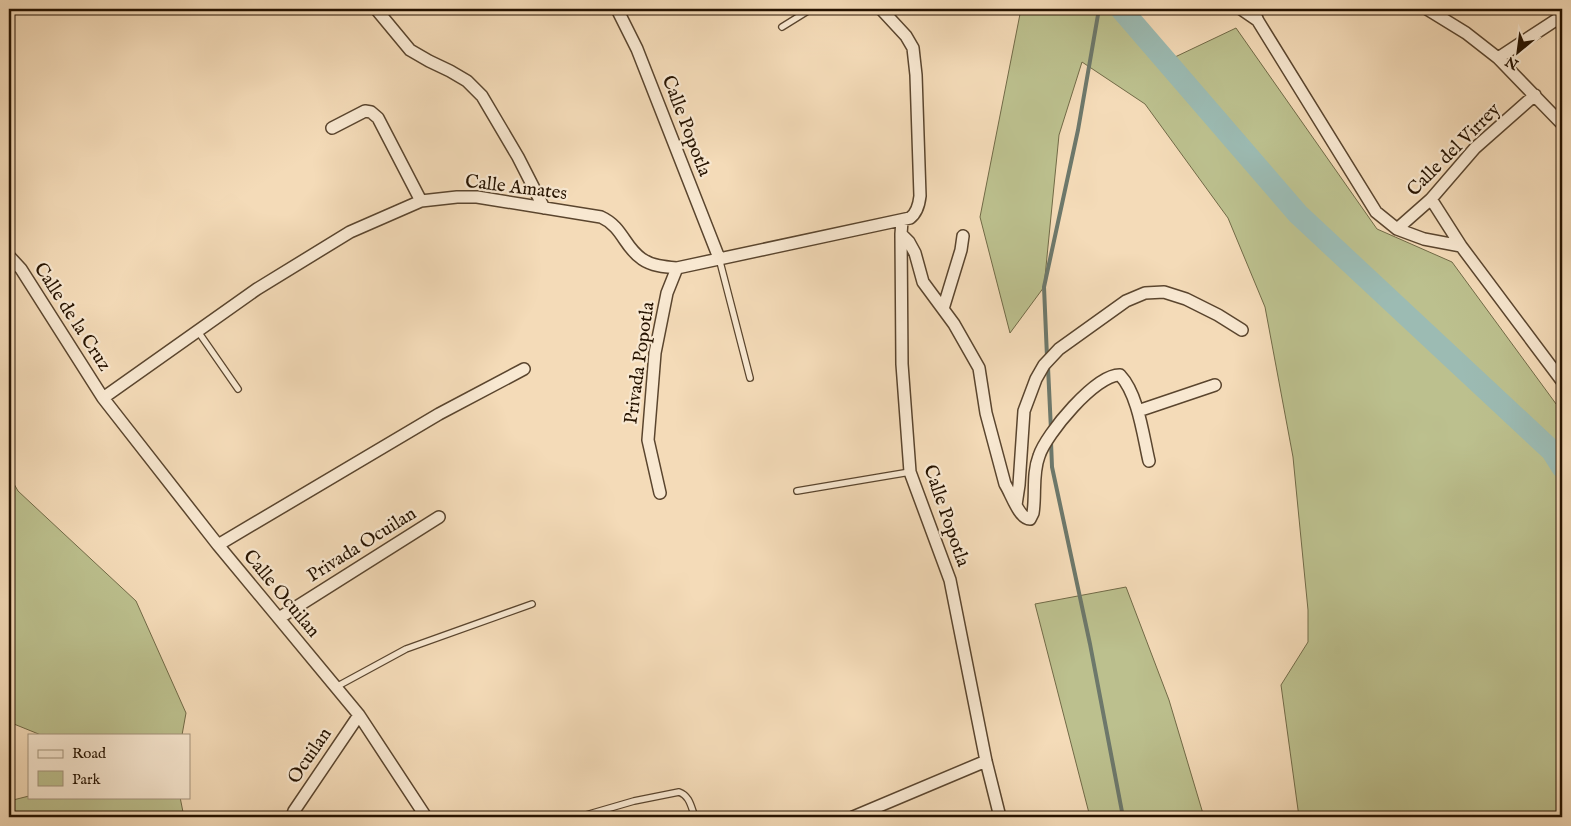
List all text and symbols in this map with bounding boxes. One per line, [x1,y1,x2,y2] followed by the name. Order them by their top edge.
[1494,28,1544,78] north arrow
[1503,52,1523,74] text: N
[656,72,717,181] street label: Calle Popotla
[1402,98,1506,202] street label: Calle del Virrey
[464,170,568,206] street label: Calle Amates
[28,258,116,376] street label: Calle de la Cruz
[620,299,661,426] street label: Privada Popotla
[917,462,975,571] street label: Calle Popotla
[303,502,421,588] street label: Privada Ocuilan
[237,545,325,643] street label: Calle Ocuilan
[283,723,337,789] street label: Ocuilan
[28,734,190,798] legend
[72,744,107,763] text: Road
[72,770,102,789] text: Park

